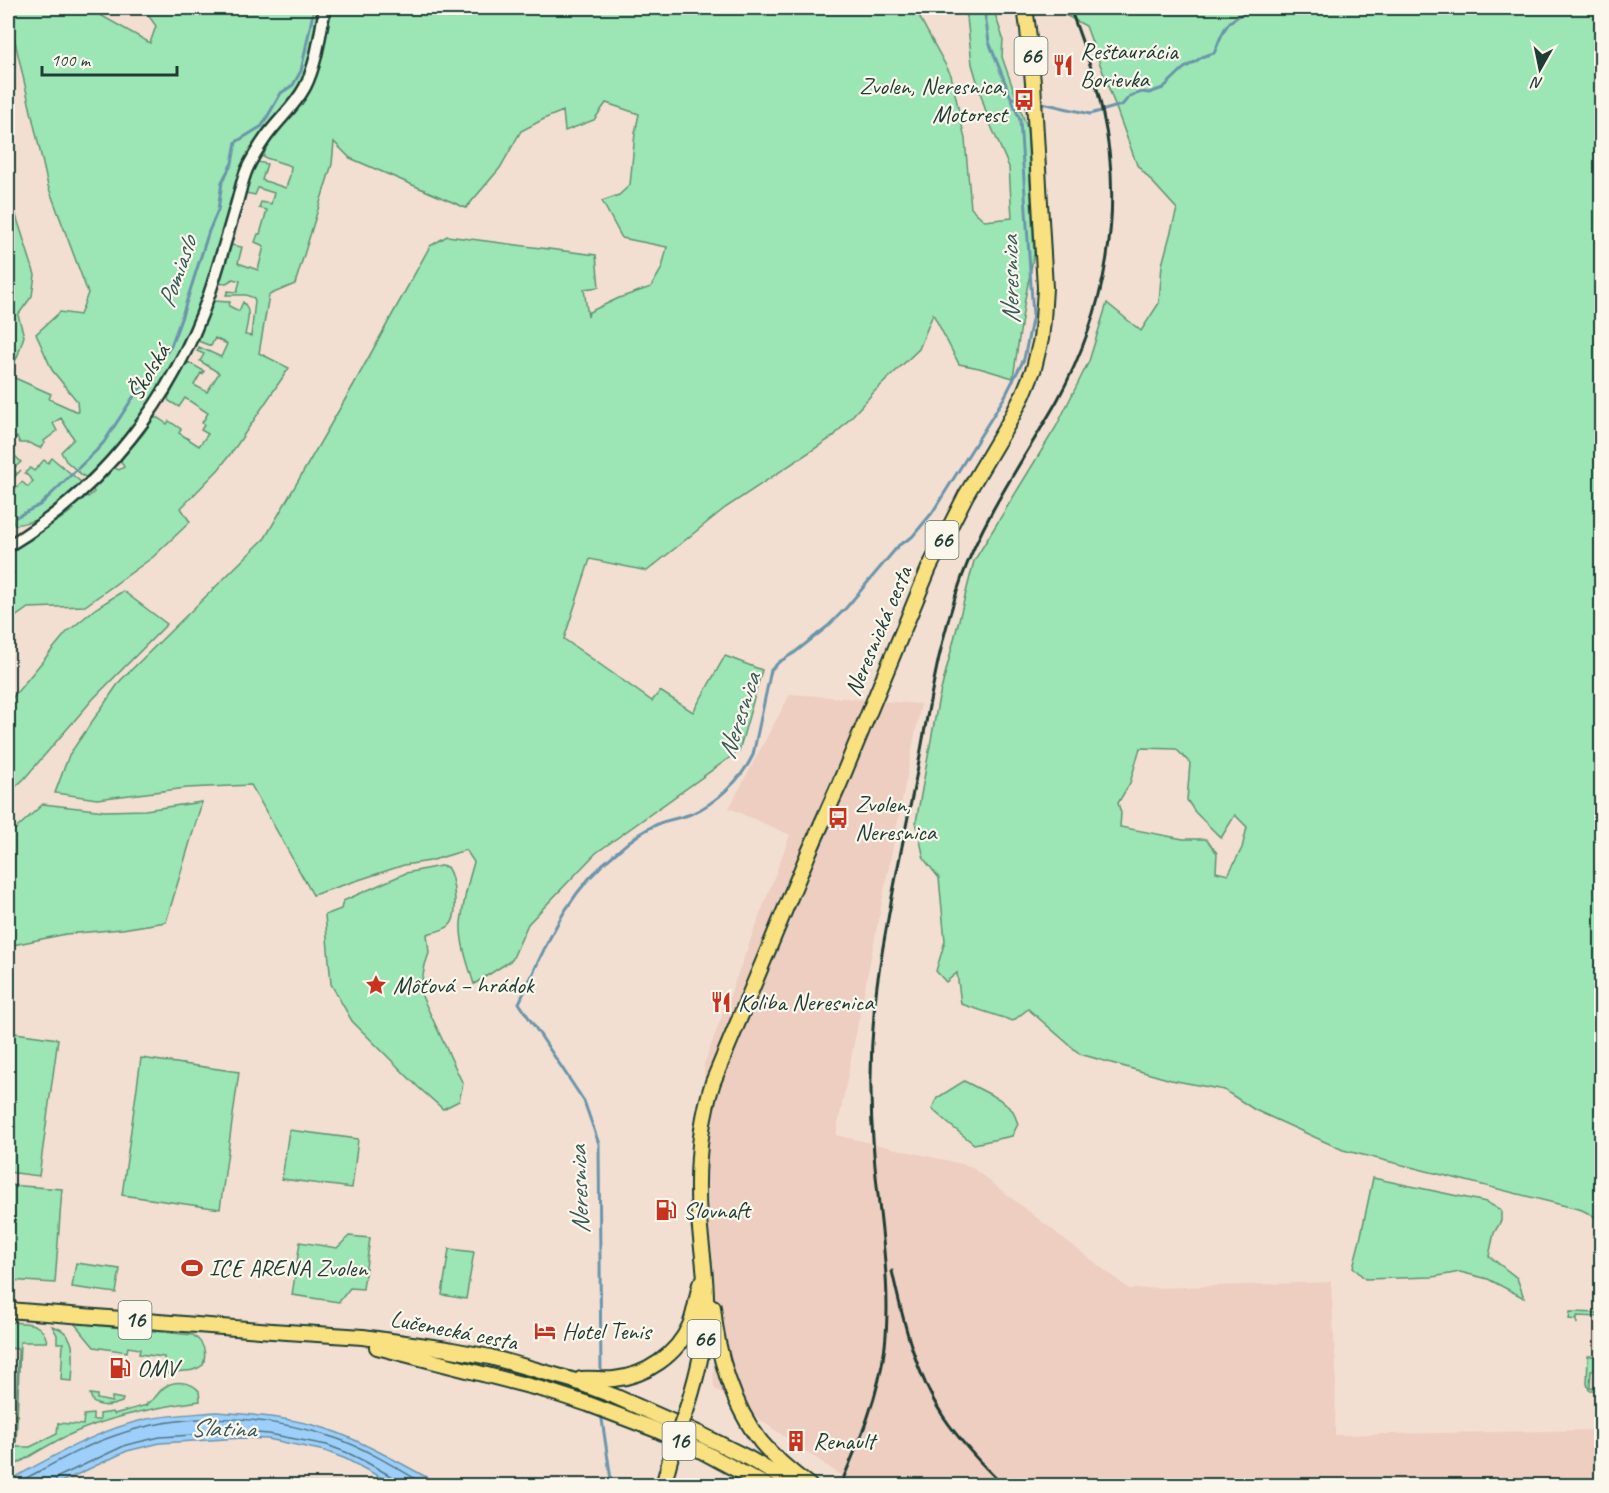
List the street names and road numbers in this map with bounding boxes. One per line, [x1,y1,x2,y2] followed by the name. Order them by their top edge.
[1014,37,1048,75] road number: 66
[120,336,178,406] street label: Školská
[926,521,958,559] road number: 66
[837,560,919,700] street label: Neresnická cesta
[118,1301,152,1339] road number: 16
[388,1303,521,1357] street label: Lučenecká cesta
[688,1320,720,1358] road number: 66
[662,1422,696,1460] road number: 16

